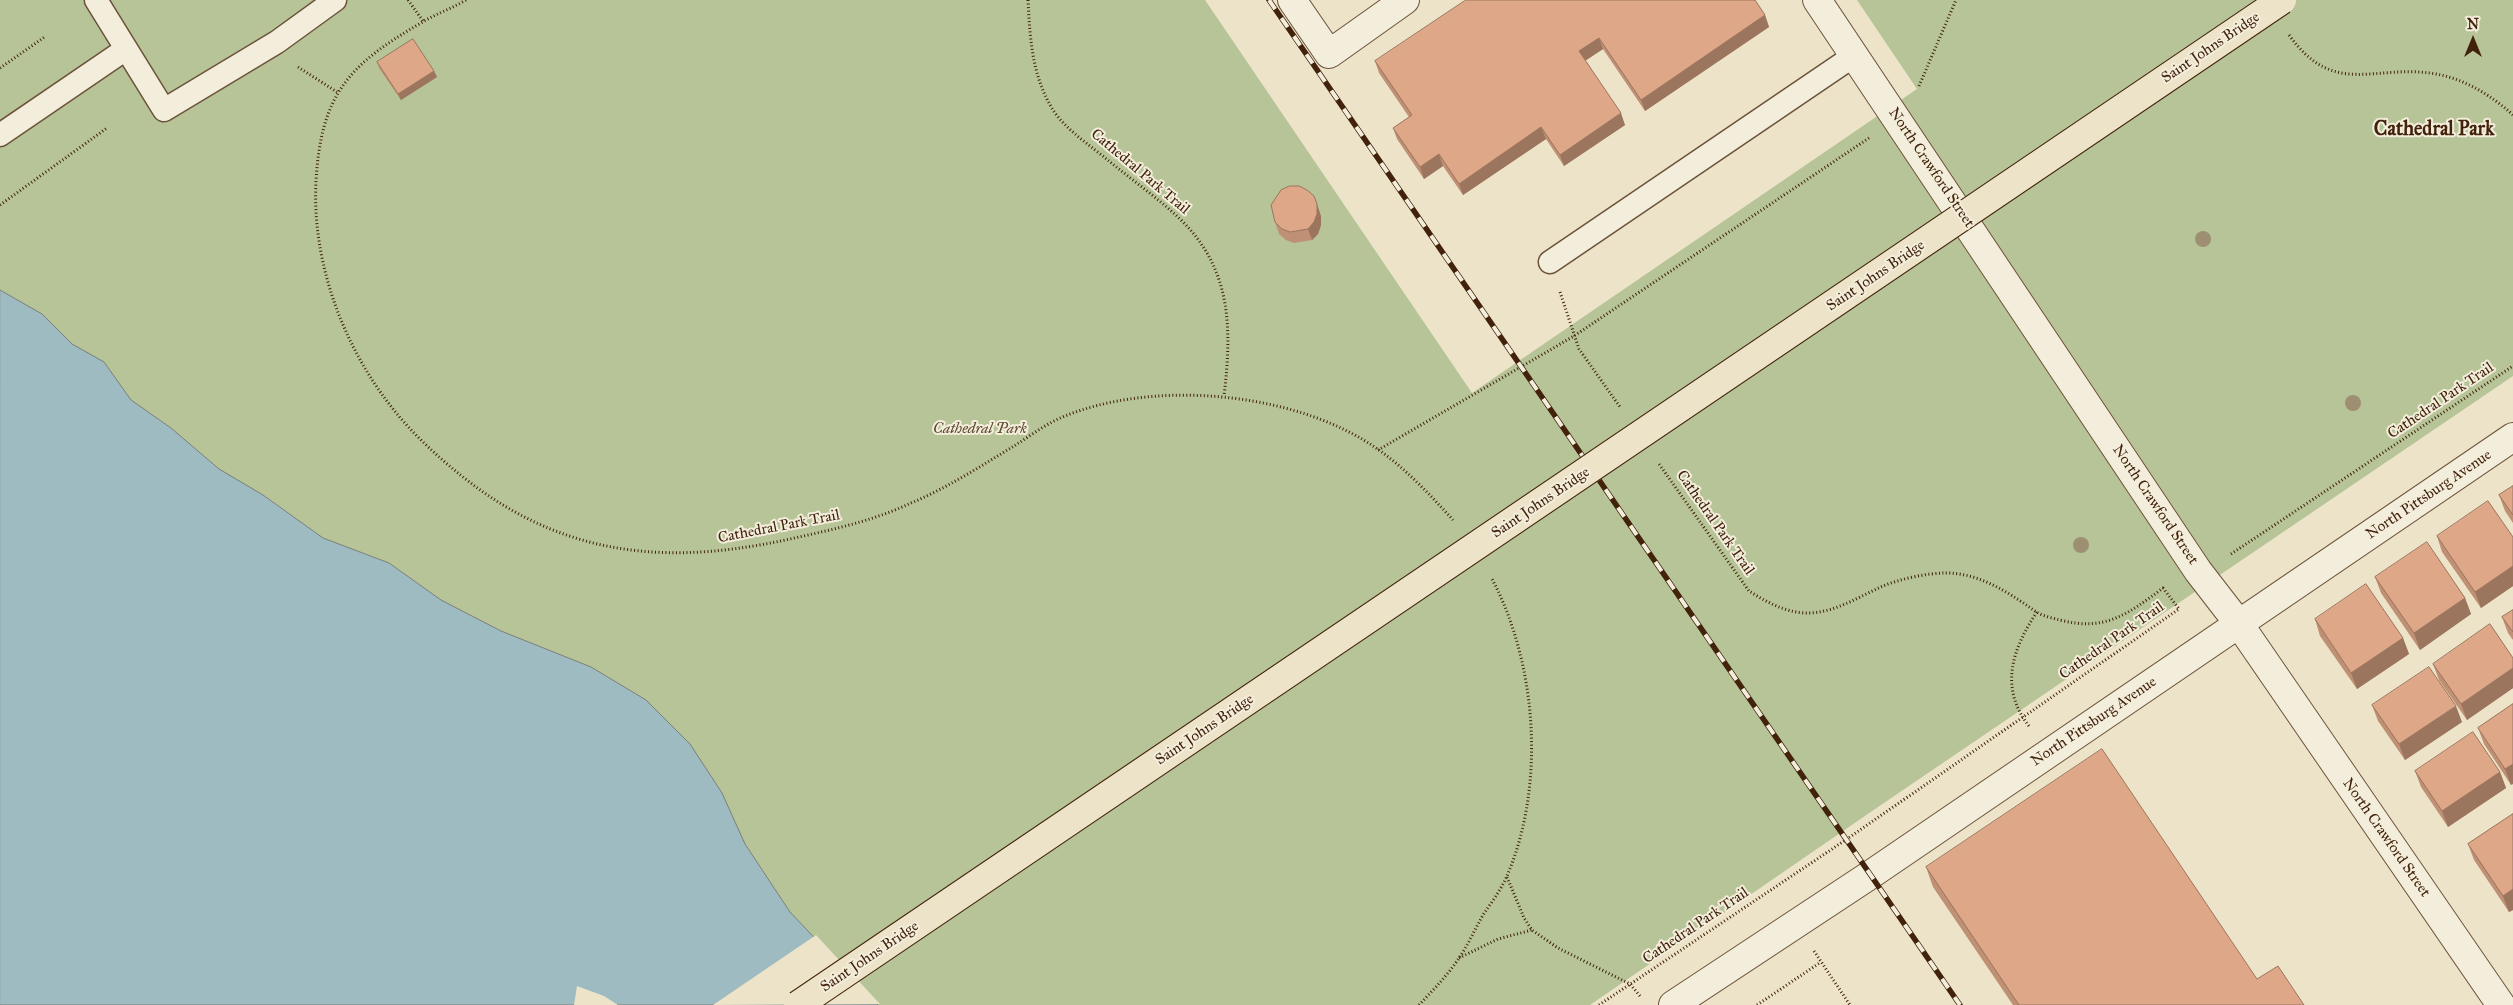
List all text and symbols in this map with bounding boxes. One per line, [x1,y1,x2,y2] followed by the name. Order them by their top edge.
[2159,9,2263,87] street label: Saint Johns Bridge
[2448,15,2498,65] north arrow
[2467,16,2479,33] text: N
[1884,105,1978,231] street label: North Crawford Street
[2374,118,2494,142] district label: Cathedral Park
[1087,125,1193,219] street label: Cathedral Park Trail
[1824,237,1928,315] street label: Saint Johns Bridge
[2385,359,2497,443] street label: Cathedral Park Trail
[933,420,1027,438] park label: Cathedral Park
[2108,442,2202,568] street label: North Crawford Street
[2363,446,2495,544] street label: North Pittsburg Avenue
[1489,464,1593,542] street label: Saint Johns Bridge
[1672,467,1758,579] street label: Cathedral Park Trail
[717,506,841,548] street label: Cathedral Park Trail
[2056,598,2168,684] street label: Cathedral Park Trail
[2028,673,2160,771] street label: North Pittsburg Avenue
[1153,691,1257,769] street label: Saint Johns Bridge
[2338,775,2434,901] street label: North Crawford Street
[1640,884,1752,968] street label: Cathedral Park Trail
[818,918,922,996] street label: Saint Johns Bridge

